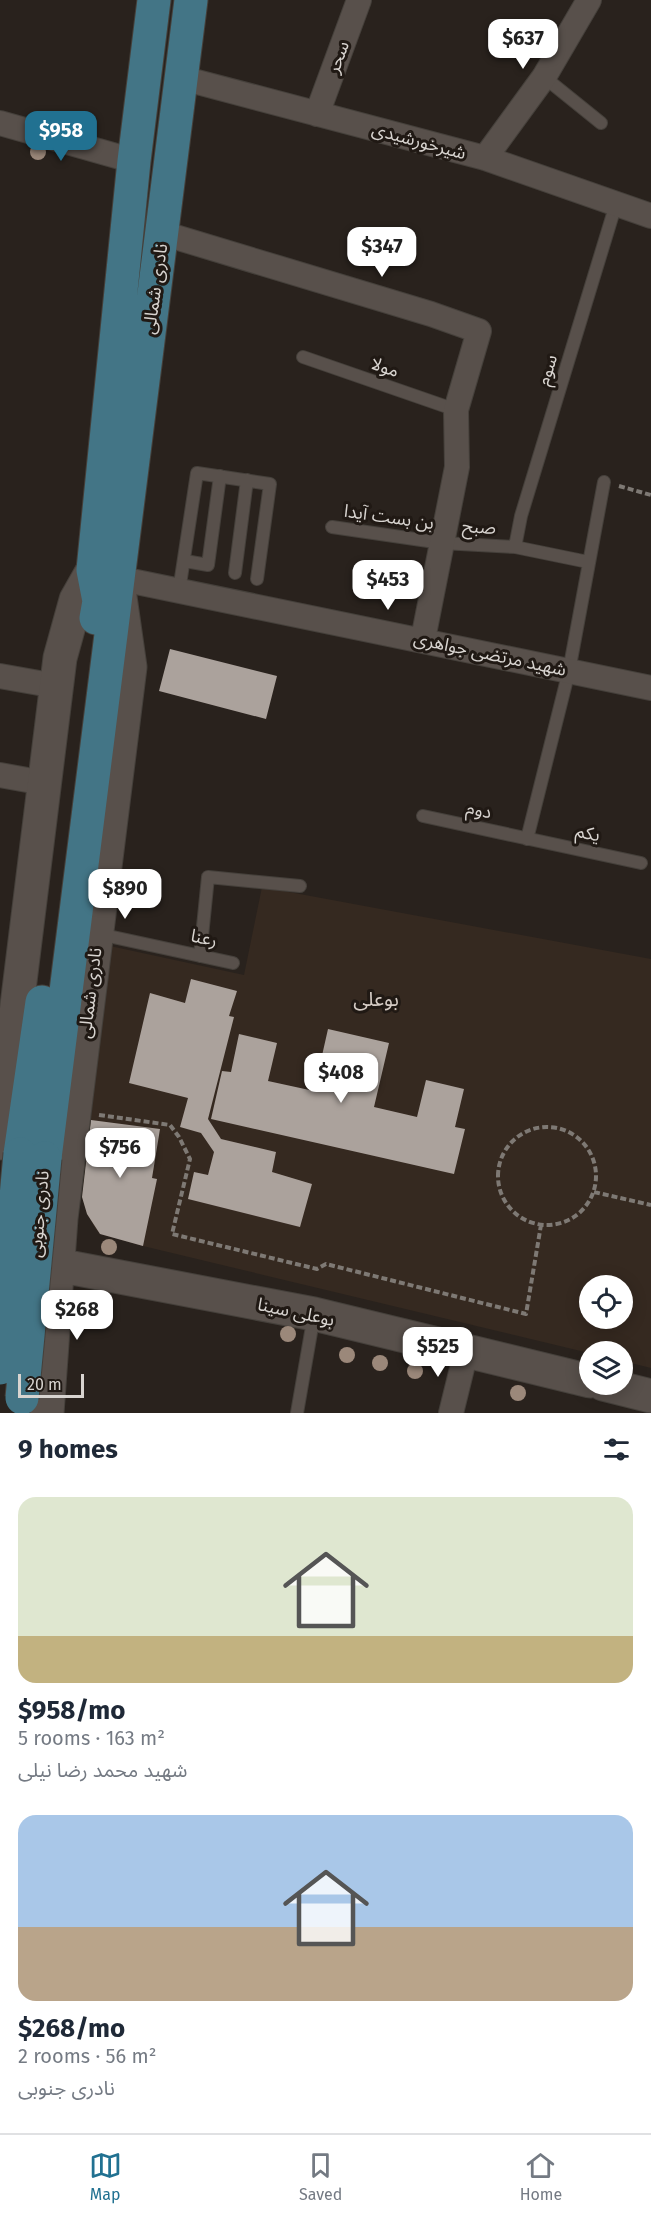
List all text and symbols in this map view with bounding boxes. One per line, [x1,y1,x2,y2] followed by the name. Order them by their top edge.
[487,19,559,70] pin: $637
[502,26,544,50] text: $637
[322,38,354,77] street label: سحر
[25,111,97,162] pin: $958
[39,118,83,142] text: $958
[370,118,468,164] street label: شیرخورشیدی
[346,227,418,278] pin: $347
[361,234,403,258] text: $347
[138,242,172,336] street label: نادری شمالی
[368,352,402,382] street label: مولا
[532,352,565,389] street label: سوم
[343,500,435,534] street label: بن بست آیدا
[461,515,497,541] street label: صبح
[352,560,424,611] pin: $453
[366,567,410,591] text: $453
[412,627,568,681] street label: شهید مرتضی جواهری
[464,797,494,826] street label: دوم
[573,820,602,848] street label: یکم
[89,869,161,920] pin: $890
[102,876,148,900] text: $890
[189,924,219,952] street label: رعنا
[74,946,106,1040] street label: نادری شمالی
[353,987,399,1011] district label: بوعلی
[305,1053,377,1104] pin: $408
[318,1060,364,1084] text: $408
[84,1128,156,1179] pin: $756
[99,1135,141,1159] text: $756
[24,1170,54,1258] street label: نادری جنوبی
[579,1275,633,1395] map controls
[579,1275,633,1329] button: locate
[41,1290,113,1341] pin: $268
[256,1293,336,1331] street label: بوعلی سینا
[55,1297,99,1321] text: $268
[402,1327,474,1378] pin: $525
[417,1334,459,1358] text: $525
[579,1341,633,1395] button: layers
[18,1371,84,1398] scale bar
[27,1375,62,1394] text: 20 m
[600,1433,633,1466] icon: filters
[18,1434,118,1465] text: 9 homes
[272,1536,380,1644] icon: home
[18,1695,125,1726] text: $958/mo
[18,1726,165,1750] text: 5 rooms · 163 m²
[18,1758,187,1782] text: شهید محمد رضا نیلی
[272,1854,380,1962] icon: home
[18,2013,125,2044] text: $268/mo
[18,2044,157,2068] text: 2 rooms · 56 m²
[18,2076,115,2100] text: نادری جنوبی
[89,2149,122,2204] tab: Map
[299,2149,342,2204] tab: Saved
[520,2149,562,2204] tab: Home

